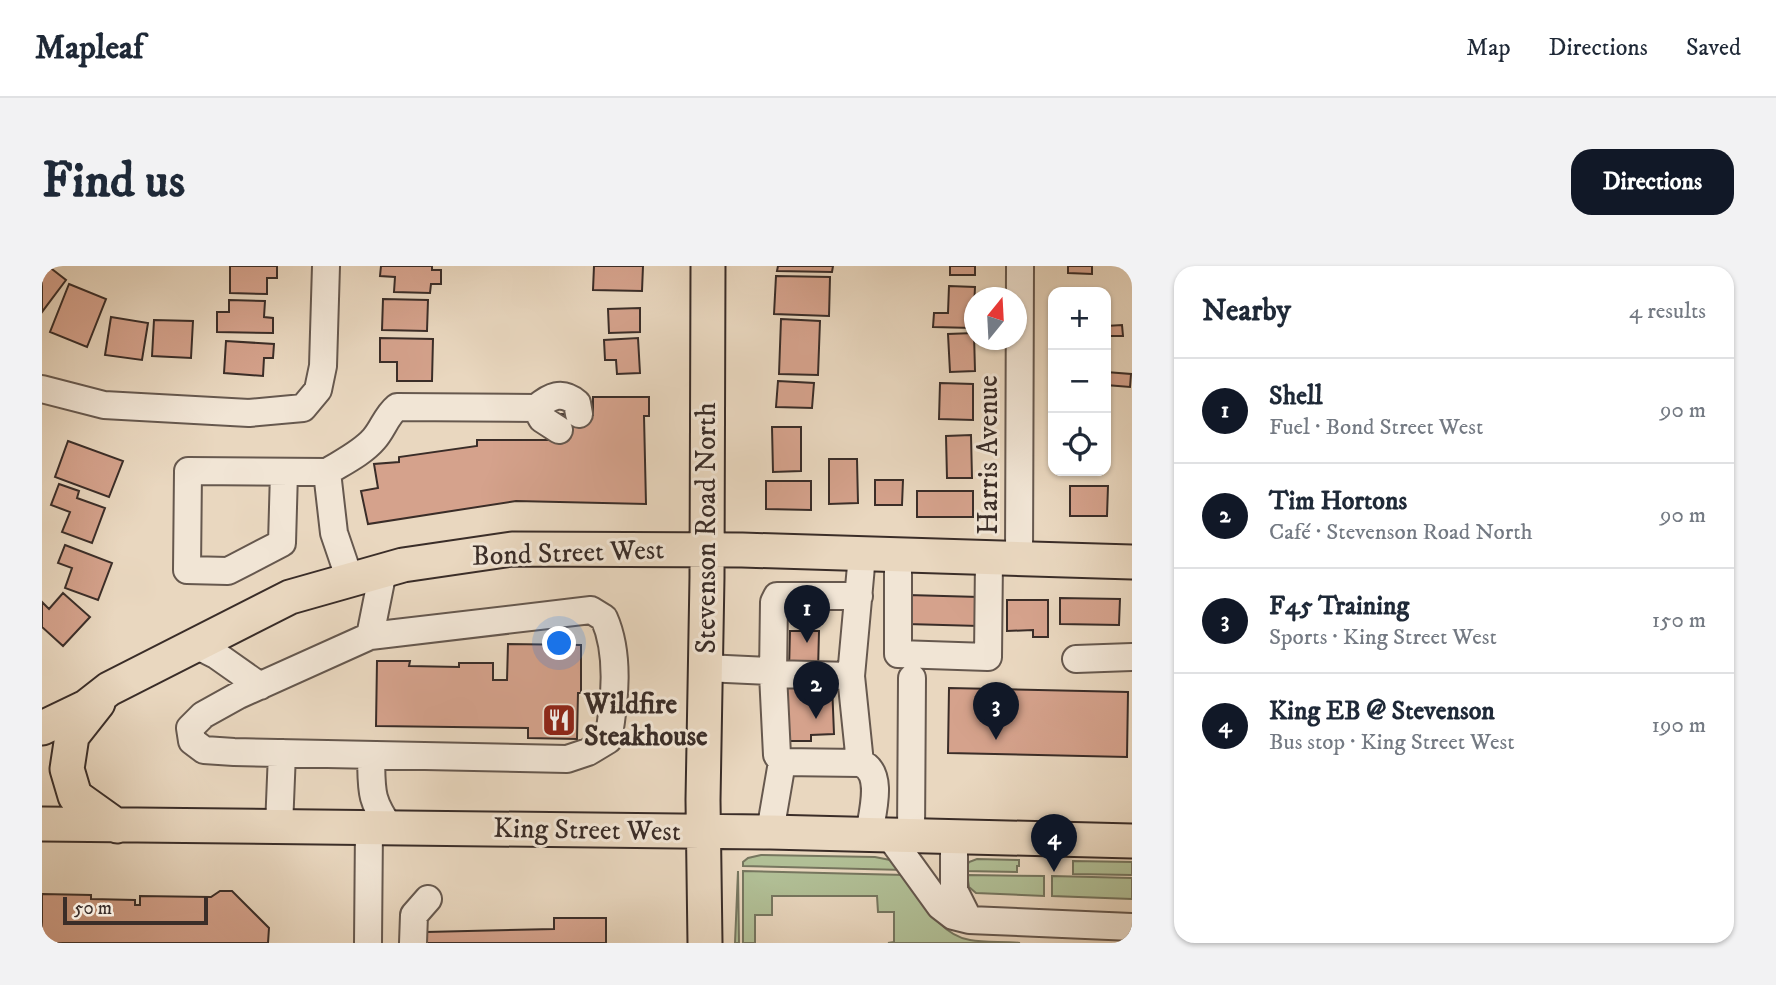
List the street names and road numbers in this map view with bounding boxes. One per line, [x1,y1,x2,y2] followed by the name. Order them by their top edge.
[971,375,1006,535] street label: Harris Avenue
[689,402,724,654] street label: Stevenson Road North
[471,532,665,574] street label: Bond Street West
[493,811,681,849] street label: King Street West

